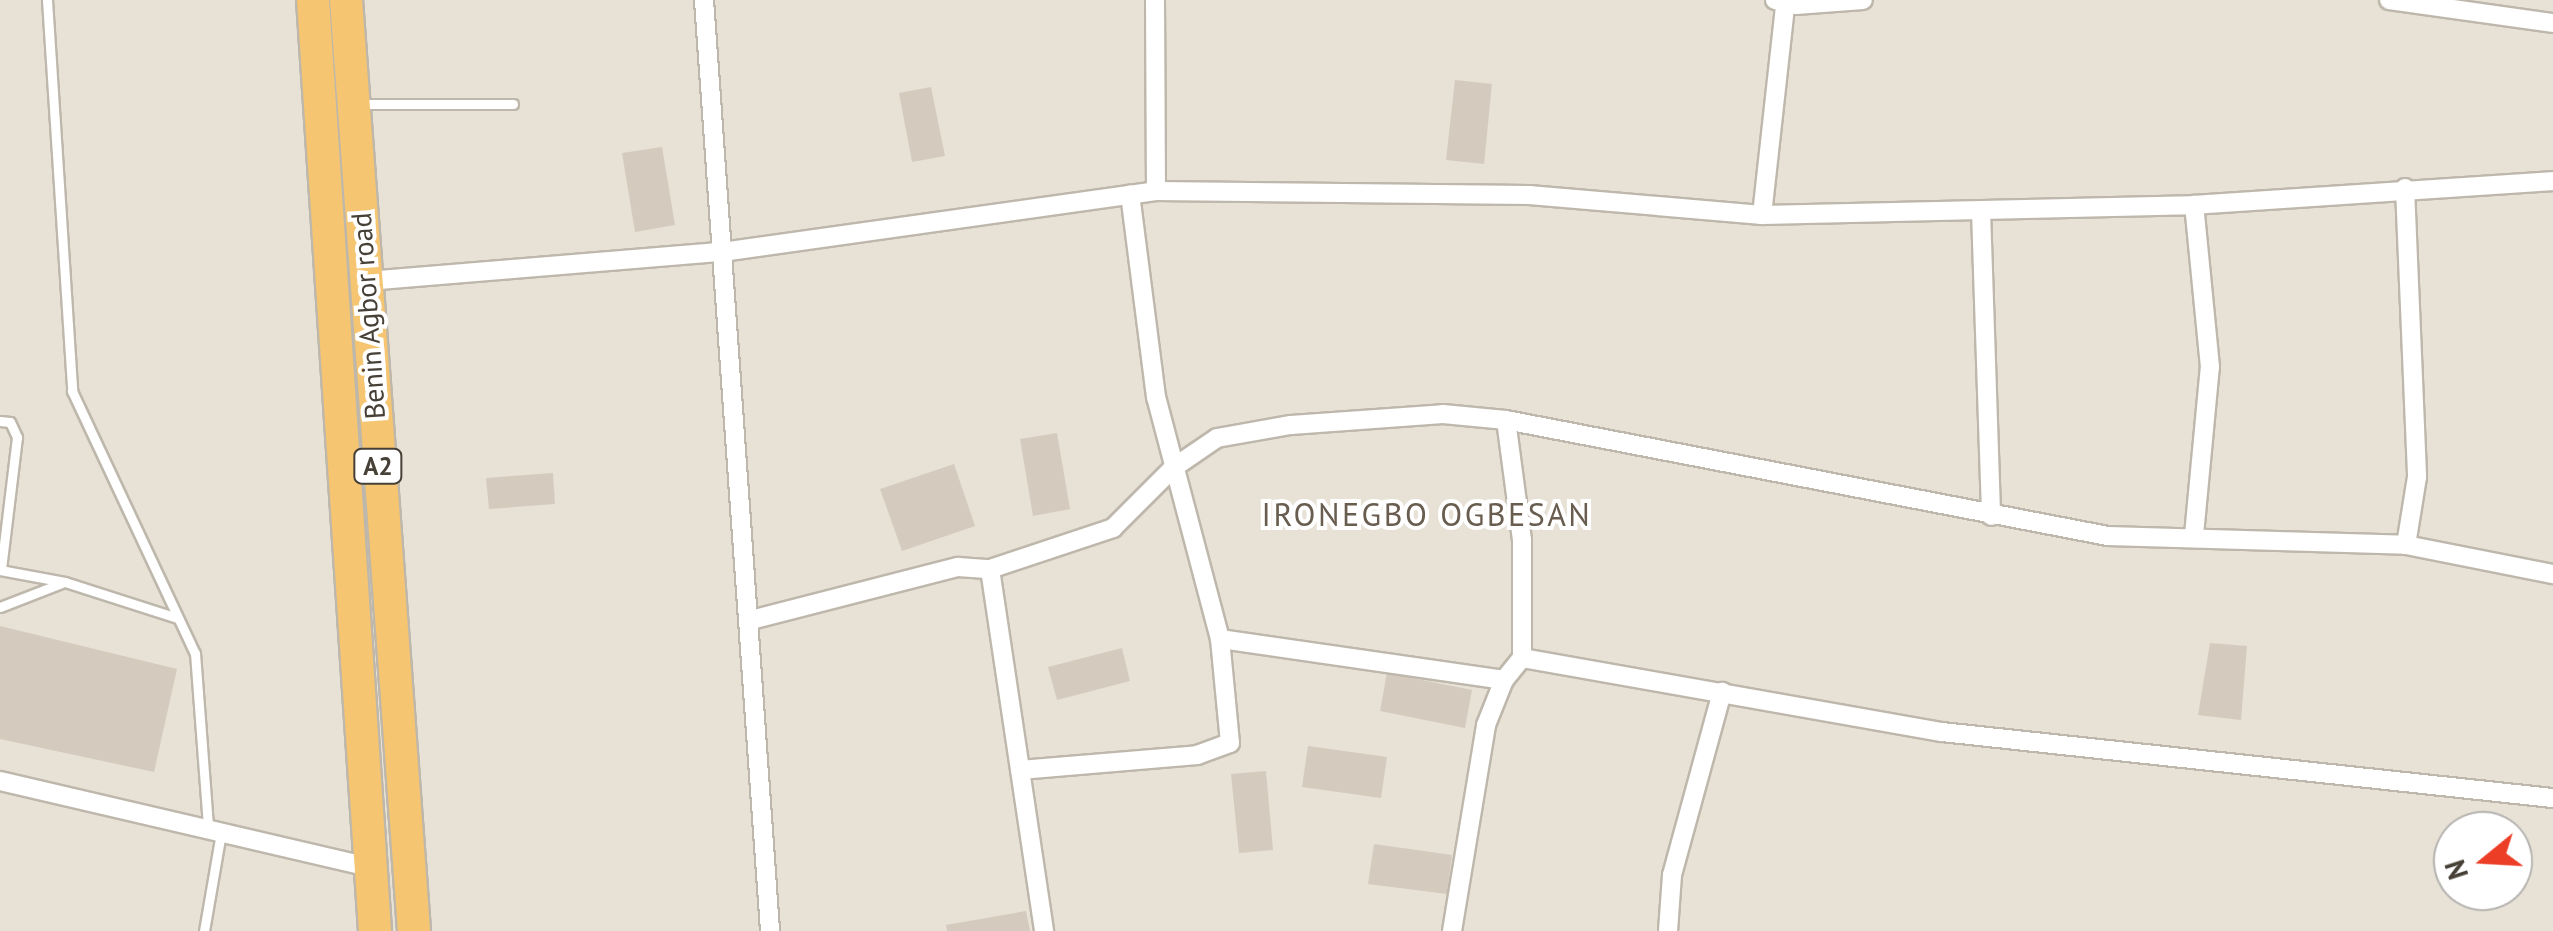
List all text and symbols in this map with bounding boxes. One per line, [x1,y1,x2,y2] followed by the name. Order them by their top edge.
[344,211,392,421] street label: Benin Agbor road
[353,446,403,486] road number: A2
[1262,495,1592,533] district label: IRONEGBO OGBESAN
[2433,811,2533,911] north arrow
[2435,855,2476,884] text: N

